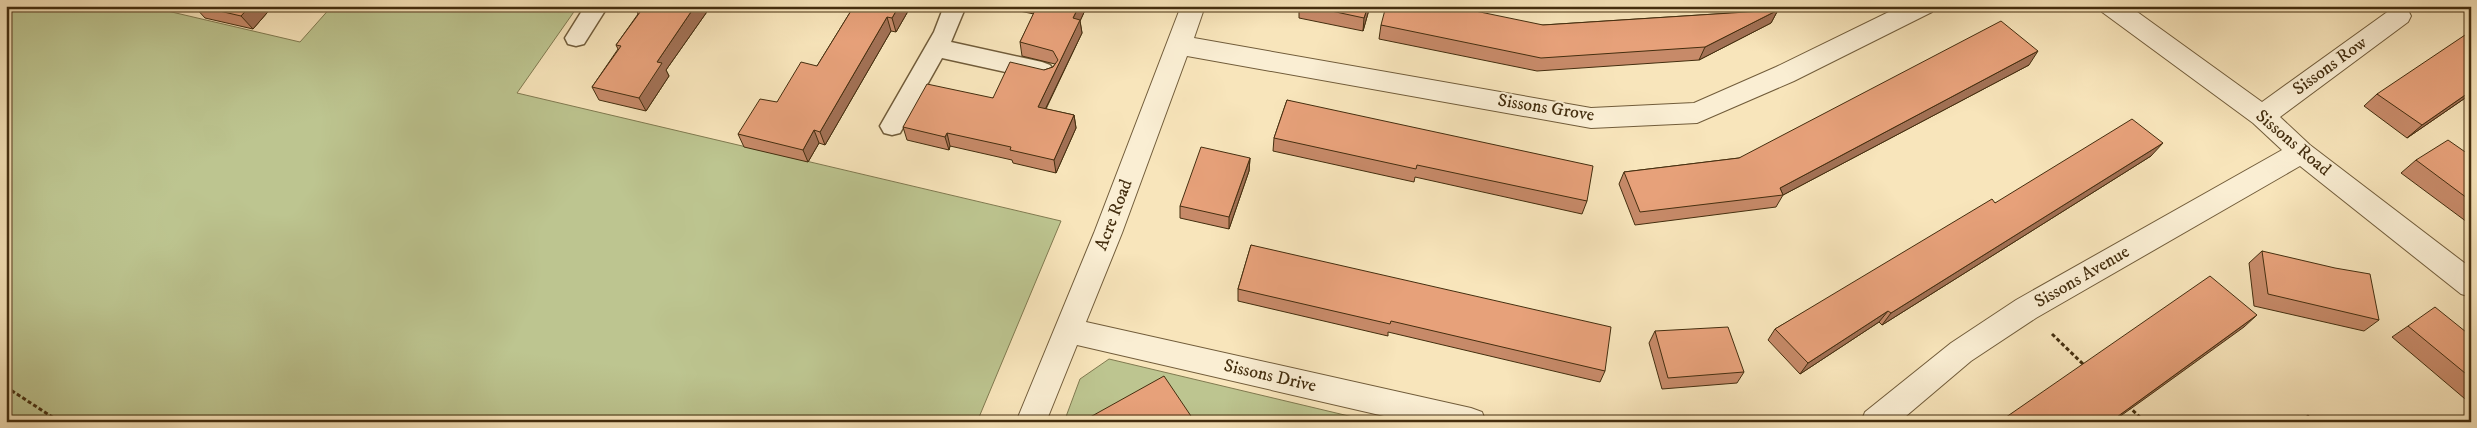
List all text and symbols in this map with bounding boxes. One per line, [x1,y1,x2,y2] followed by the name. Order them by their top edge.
[2289,31,2372,100] street label: Sissons Row
[1496,90,1596,126] street label: Sissons Grove
[2251,105,2335,181] street label: Sissons Road
[1090,176,1138,254] street label: Acre Road
[2031,241,2133,313] street label: Sissons Avenue
[1222,355,1318,397] street label: Sissons Drive

